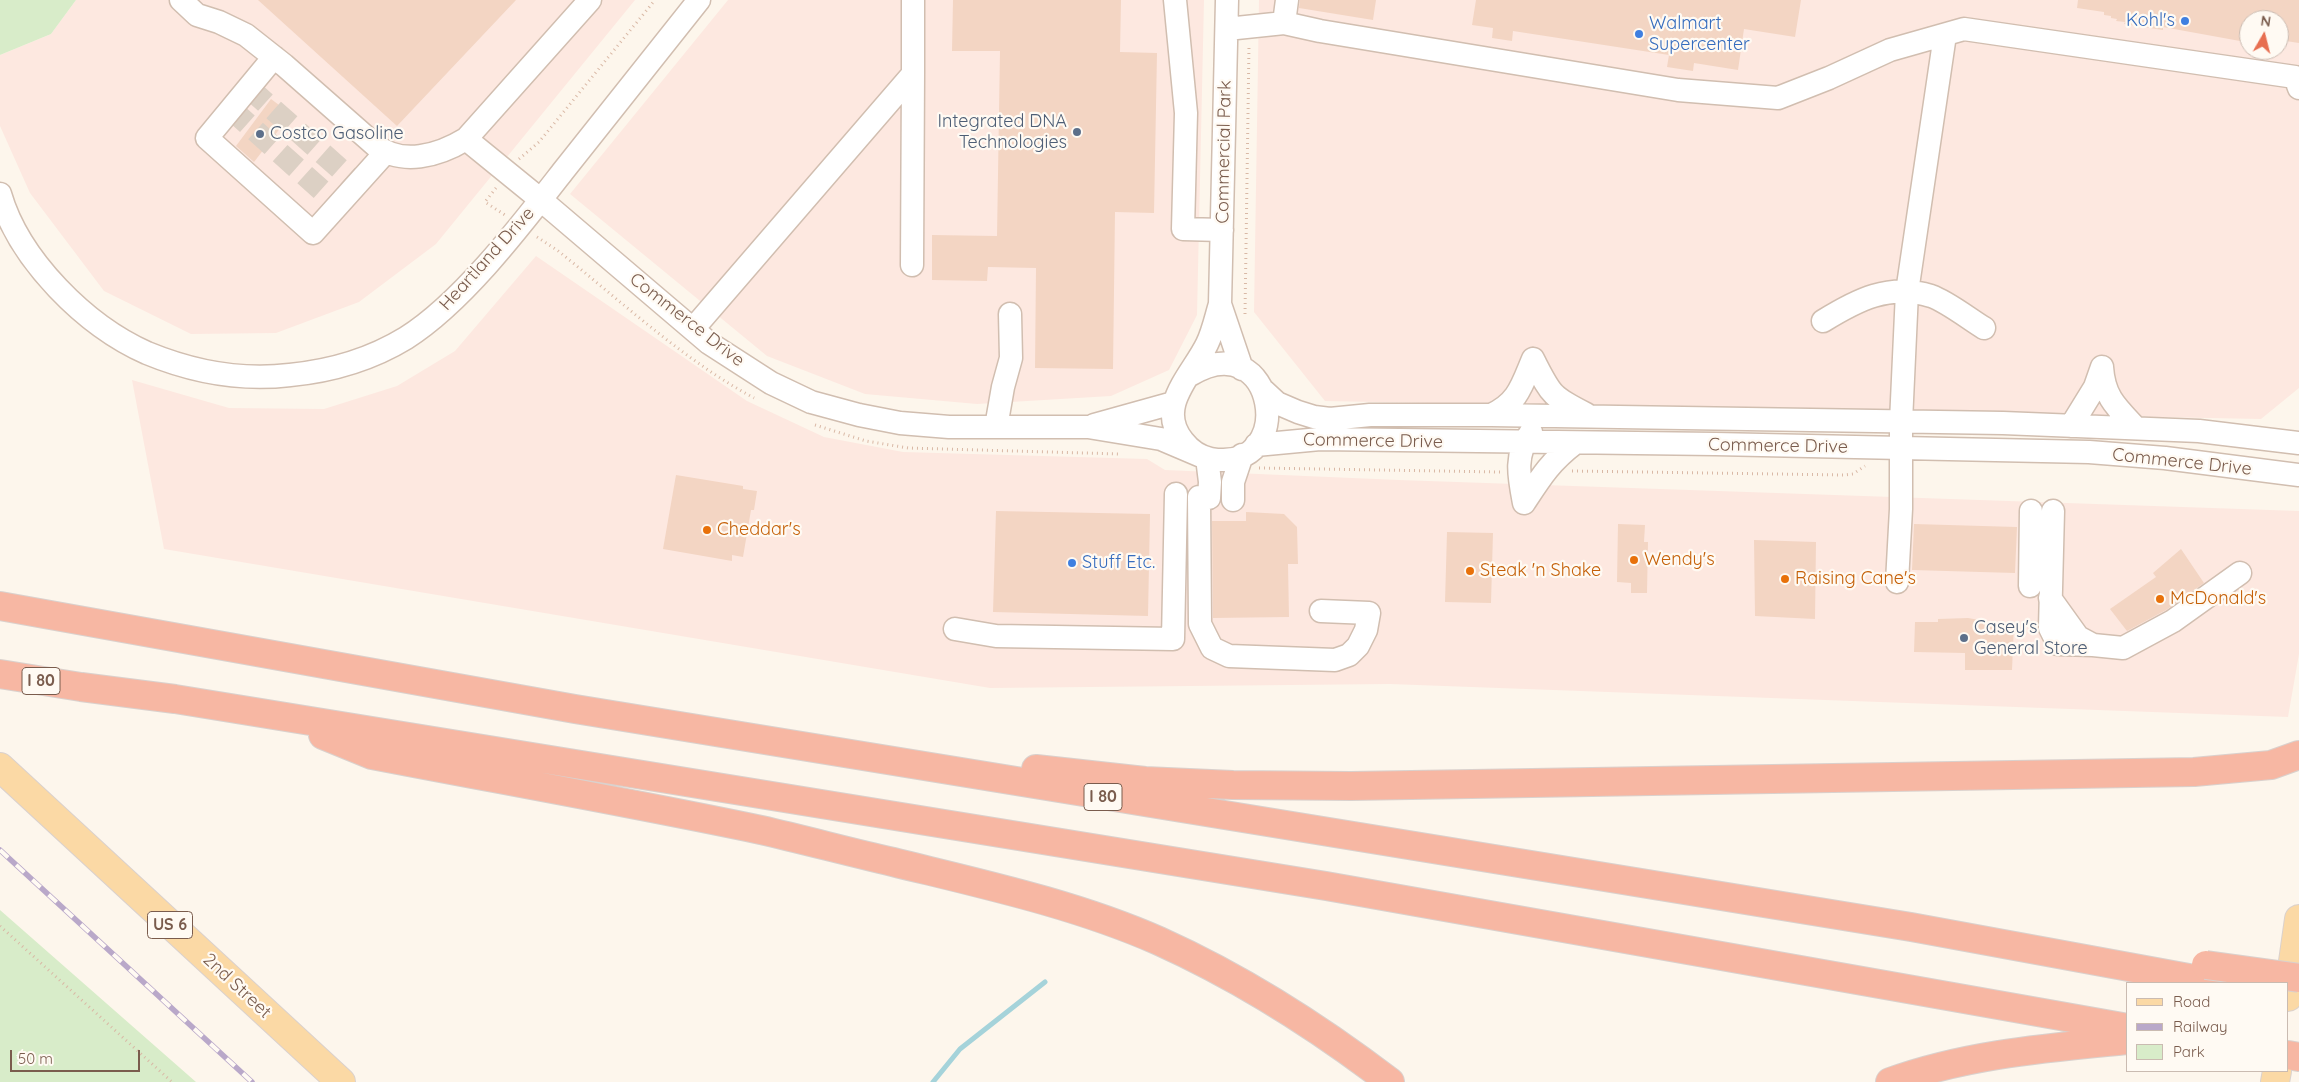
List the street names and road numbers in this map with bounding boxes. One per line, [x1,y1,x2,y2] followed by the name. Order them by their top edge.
[1212,80,1236,224] street label: Commercial Park
[435,203,539,315] street label: Heartland Drive
[625,268,749,372] street label: Commerce Drive
[1303,429,1443,453] street label: Commerce Drive
[1708,434,1848,458] street label: Commerce Drive
[2111,444,2253,480] street label: Commerce Drive
[22,668,60,694] road number: I 80
[1084,784,1122,810] road number: I 80
[148,912,192,938] road number: US 6
[198,949,276,1023] street label: 2nd Street

